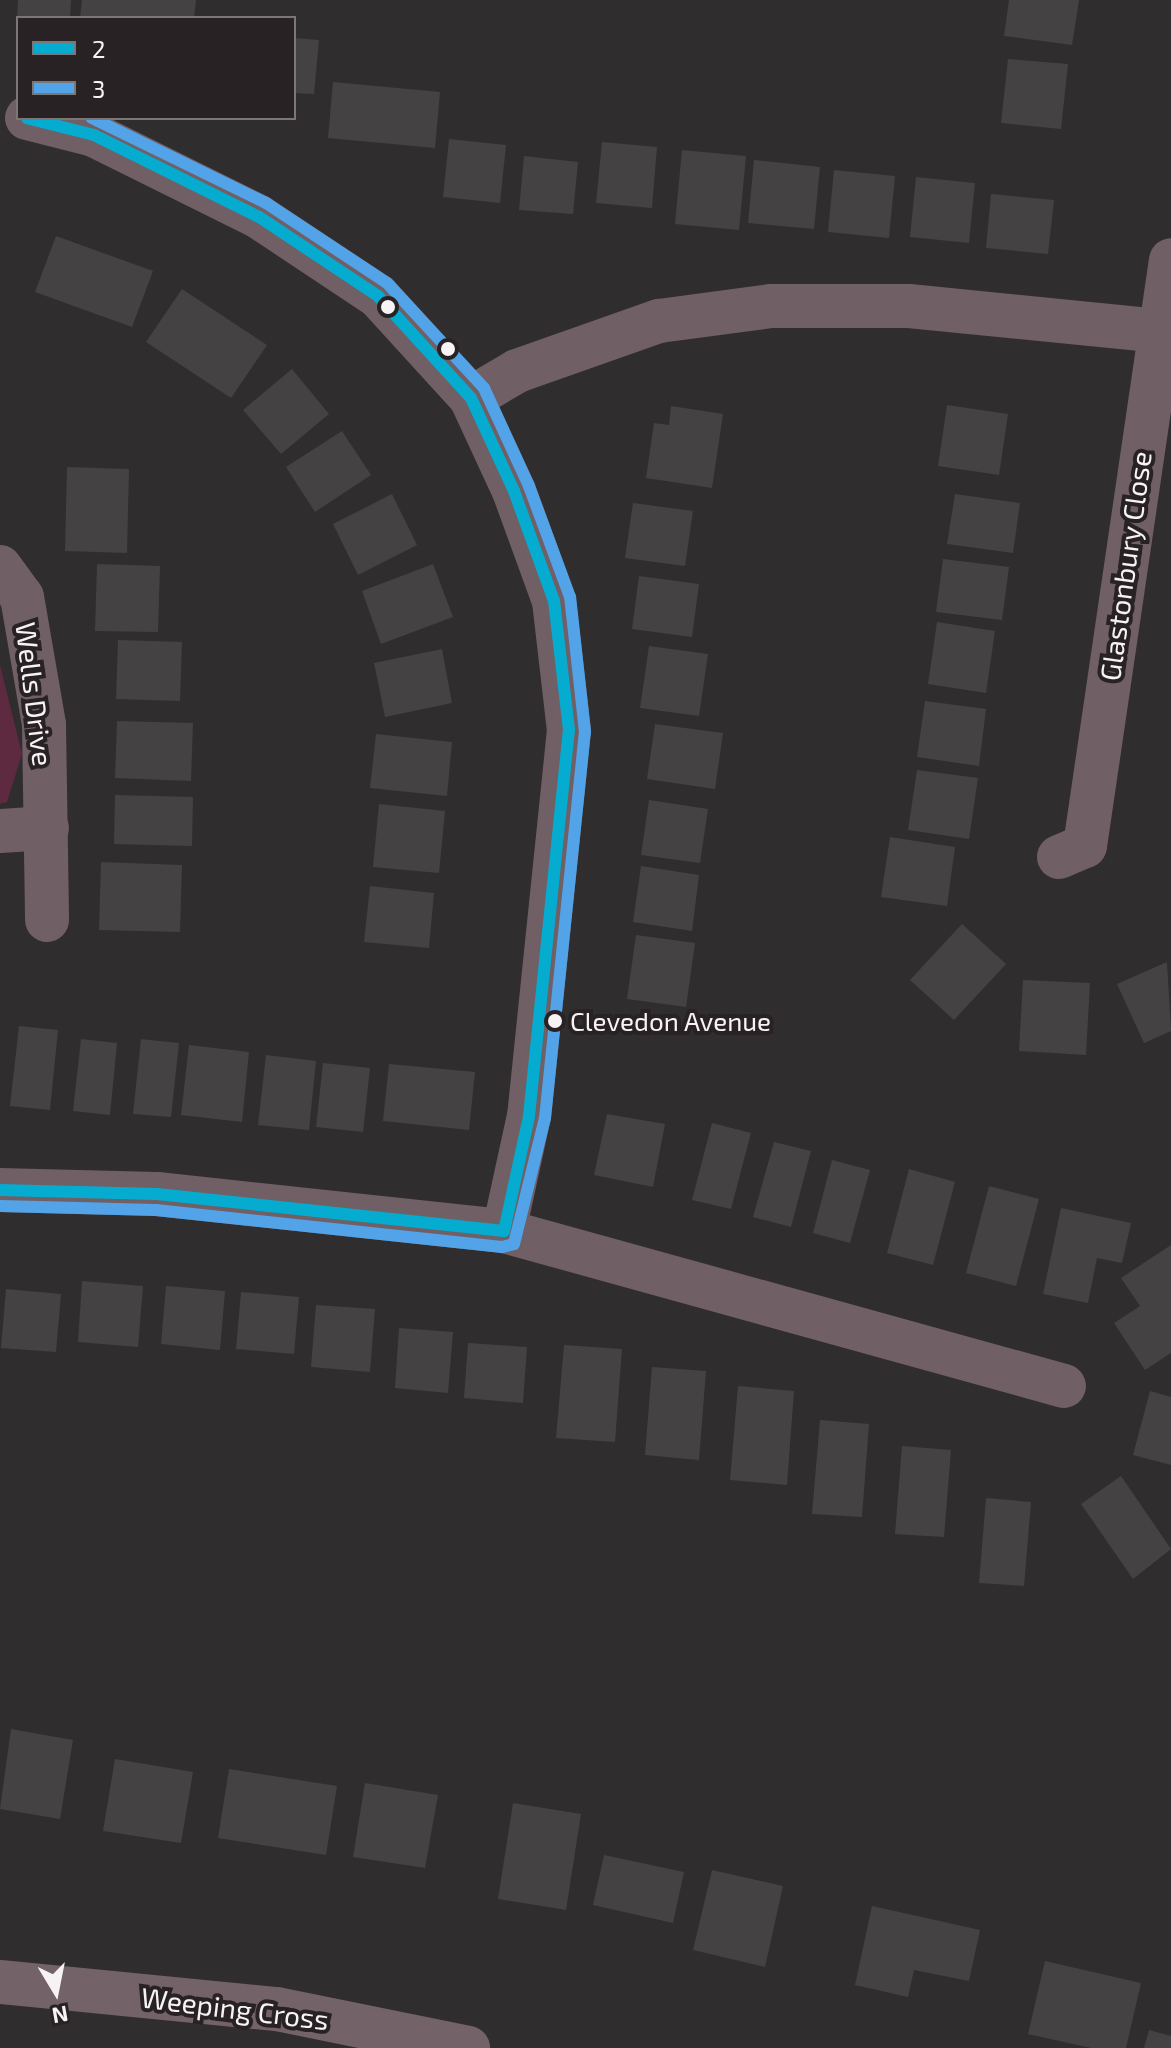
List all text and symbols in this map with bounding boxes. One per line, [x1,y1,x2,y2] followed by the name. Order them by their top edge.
[16,16,296,120] legend
[92,34,106,63] text: 2
[92,74,105,103] text: 3
[380,299,396,315] unlabelled marker
[440,341,456,357] unlabelled marker
[1092,449,1158,683] street label: Glastonbury Close
[10,620,60,768] street label: Wells Drive
[570,1005,772,1037] place label: Clevedon Avenue
[547,1013,563,1029] marker: Clevedon Avenue
[16,1952,96,2032] north arrow
[139,1980,331,2036] street label: Weeping Cross
[50,2001,70,2030] text: N

